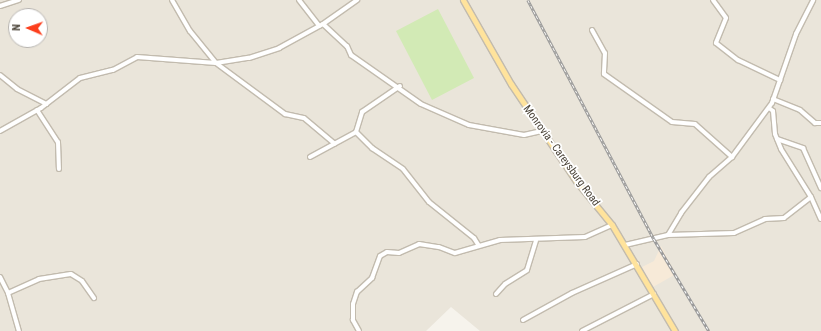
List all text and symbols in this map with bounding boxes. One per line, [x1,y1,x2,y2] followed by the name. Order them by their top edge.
[8,8,48,48] north arrow
[10,24,23,31] text: N
[520,103,602,209] street label: Monrovia - Careysburg Road

